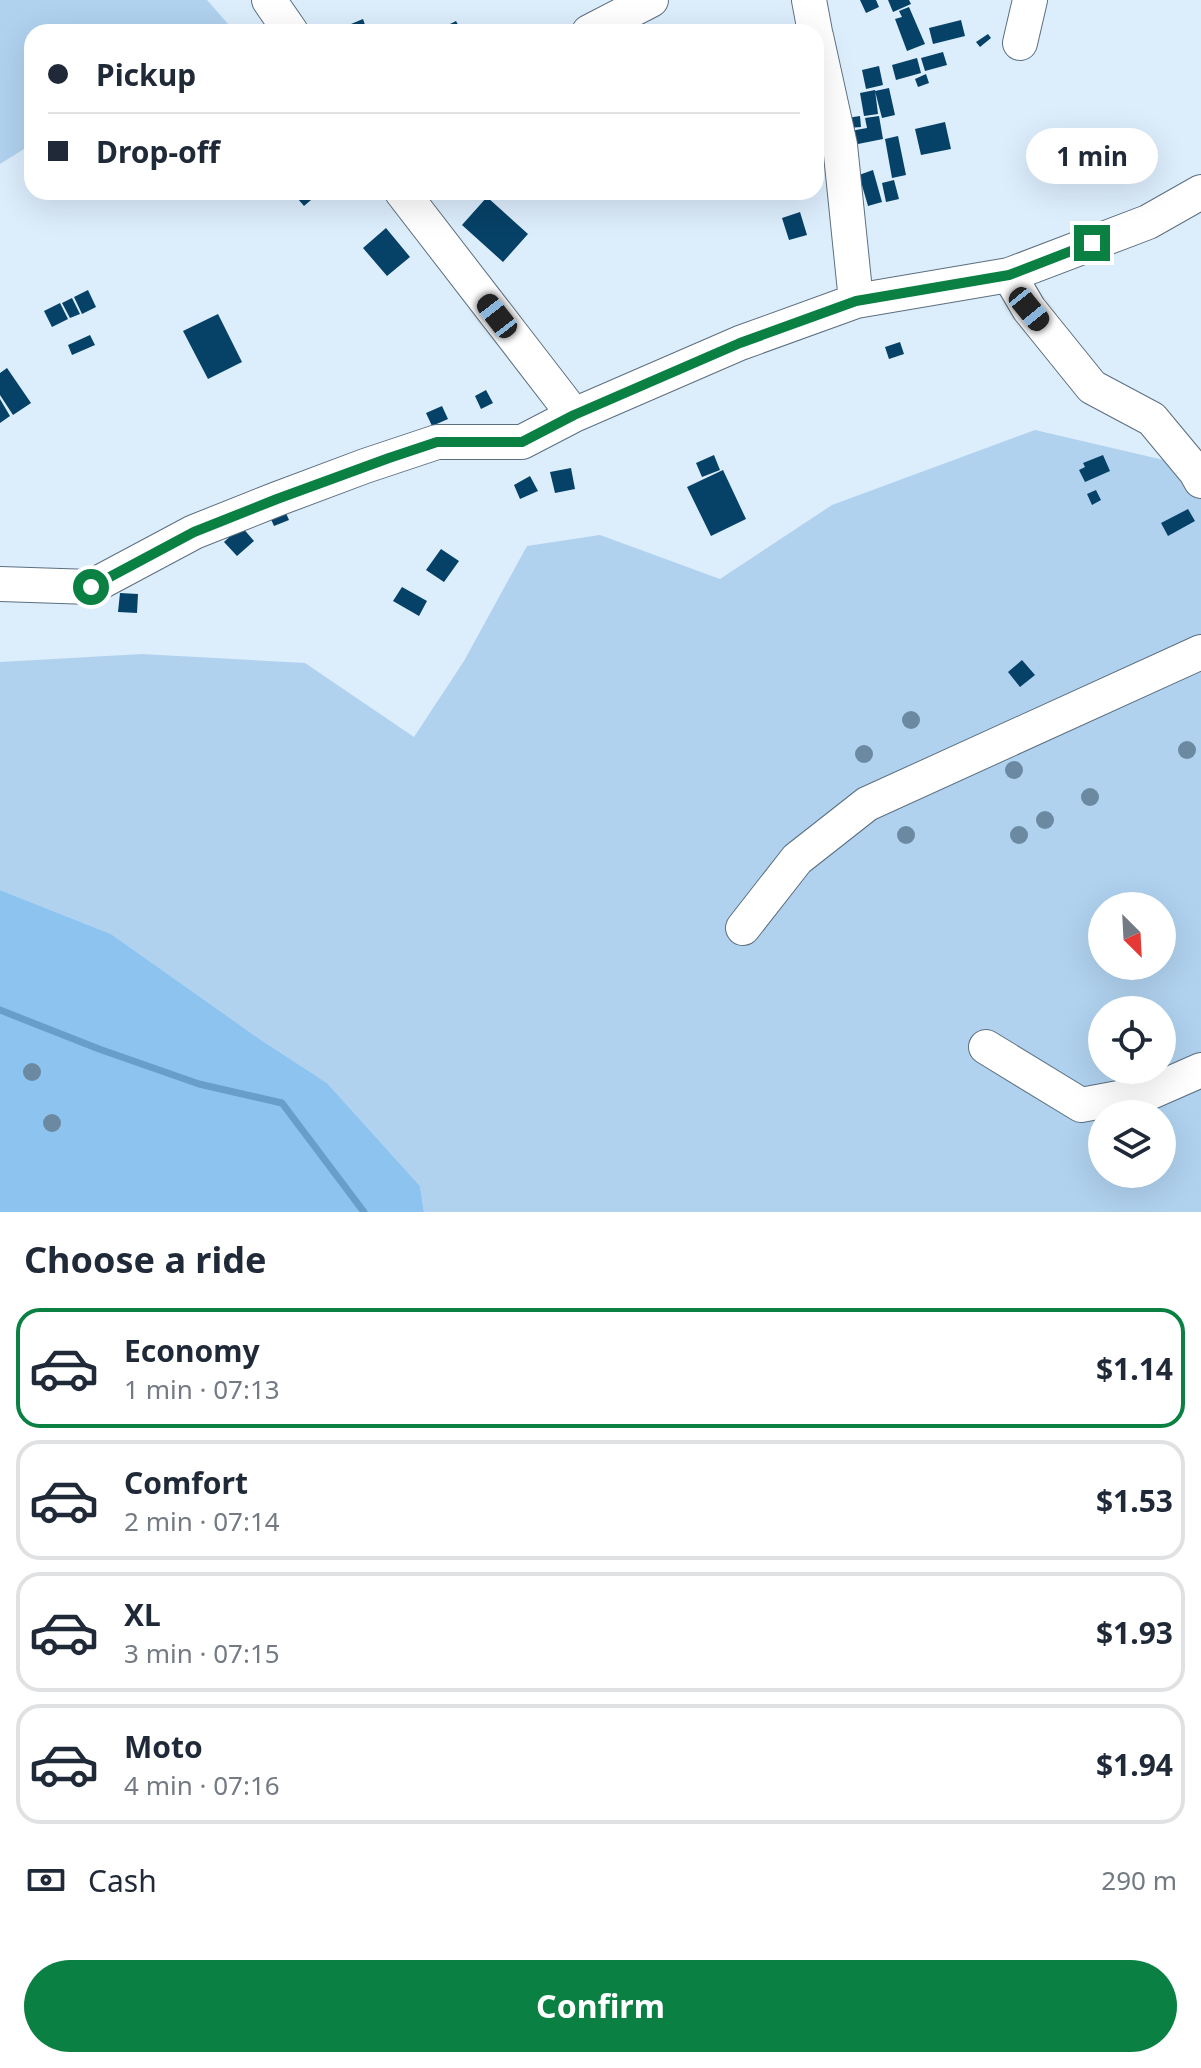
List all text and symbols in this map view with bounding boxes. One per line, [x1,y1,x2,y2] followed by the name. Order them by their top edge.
[96,54,196,95] text: Pickup
[1026,127,1158,183] callout: 1 min
[96,131,220,172] text: Drop-off
[1056,138,1128,174] text: 1 min
[1074,225,1110,261] route end
[1005,283,1053,335] car
[473,290,521,342] car
[73,569,109,605] route start
[1088,892,1176,980] north arrow
[1088,892,1176,1188] map controls
[1088,996,1176,1084] button: locate
[1088,1100,1176,1188] button: layers
[24,1235,266,1284] text: Choose a ride
[124,1330,260,1371] text: Economy
[28,1332,100,1404] icon: car
[1096,1348,1173,1389] text: $1.14
[124,1371,280,1407] text: 1 min · 07:13
[124,1462,248,1503] text: Comfort
[28,1464,100,1536] icon: car
[1096,1480,1173,1521] text: $1.53
[124,1503,280,1539] text: 2 min · 07:14
[124,1594,161,1635] text: XL
[28,1596,100,1668] icon: car
[1096,1612,1173,1653] text: $1.93
[124,1635,280,1671] text: 3 min · 07:15
[124,1726,203,1767] text: Moto
[28,1728,100,1800] icon: car
[1096,1744,1173,1785] text: $1.94
[124,1767,280,1803] text: 4 min · 07:16
[24,1858,68,1902] icon: cash
[88,1860,157,1901] text: Cash
[1101,1862,1177,1898] text: 290 m
[24,1960,1177,2052] button: Confirm

